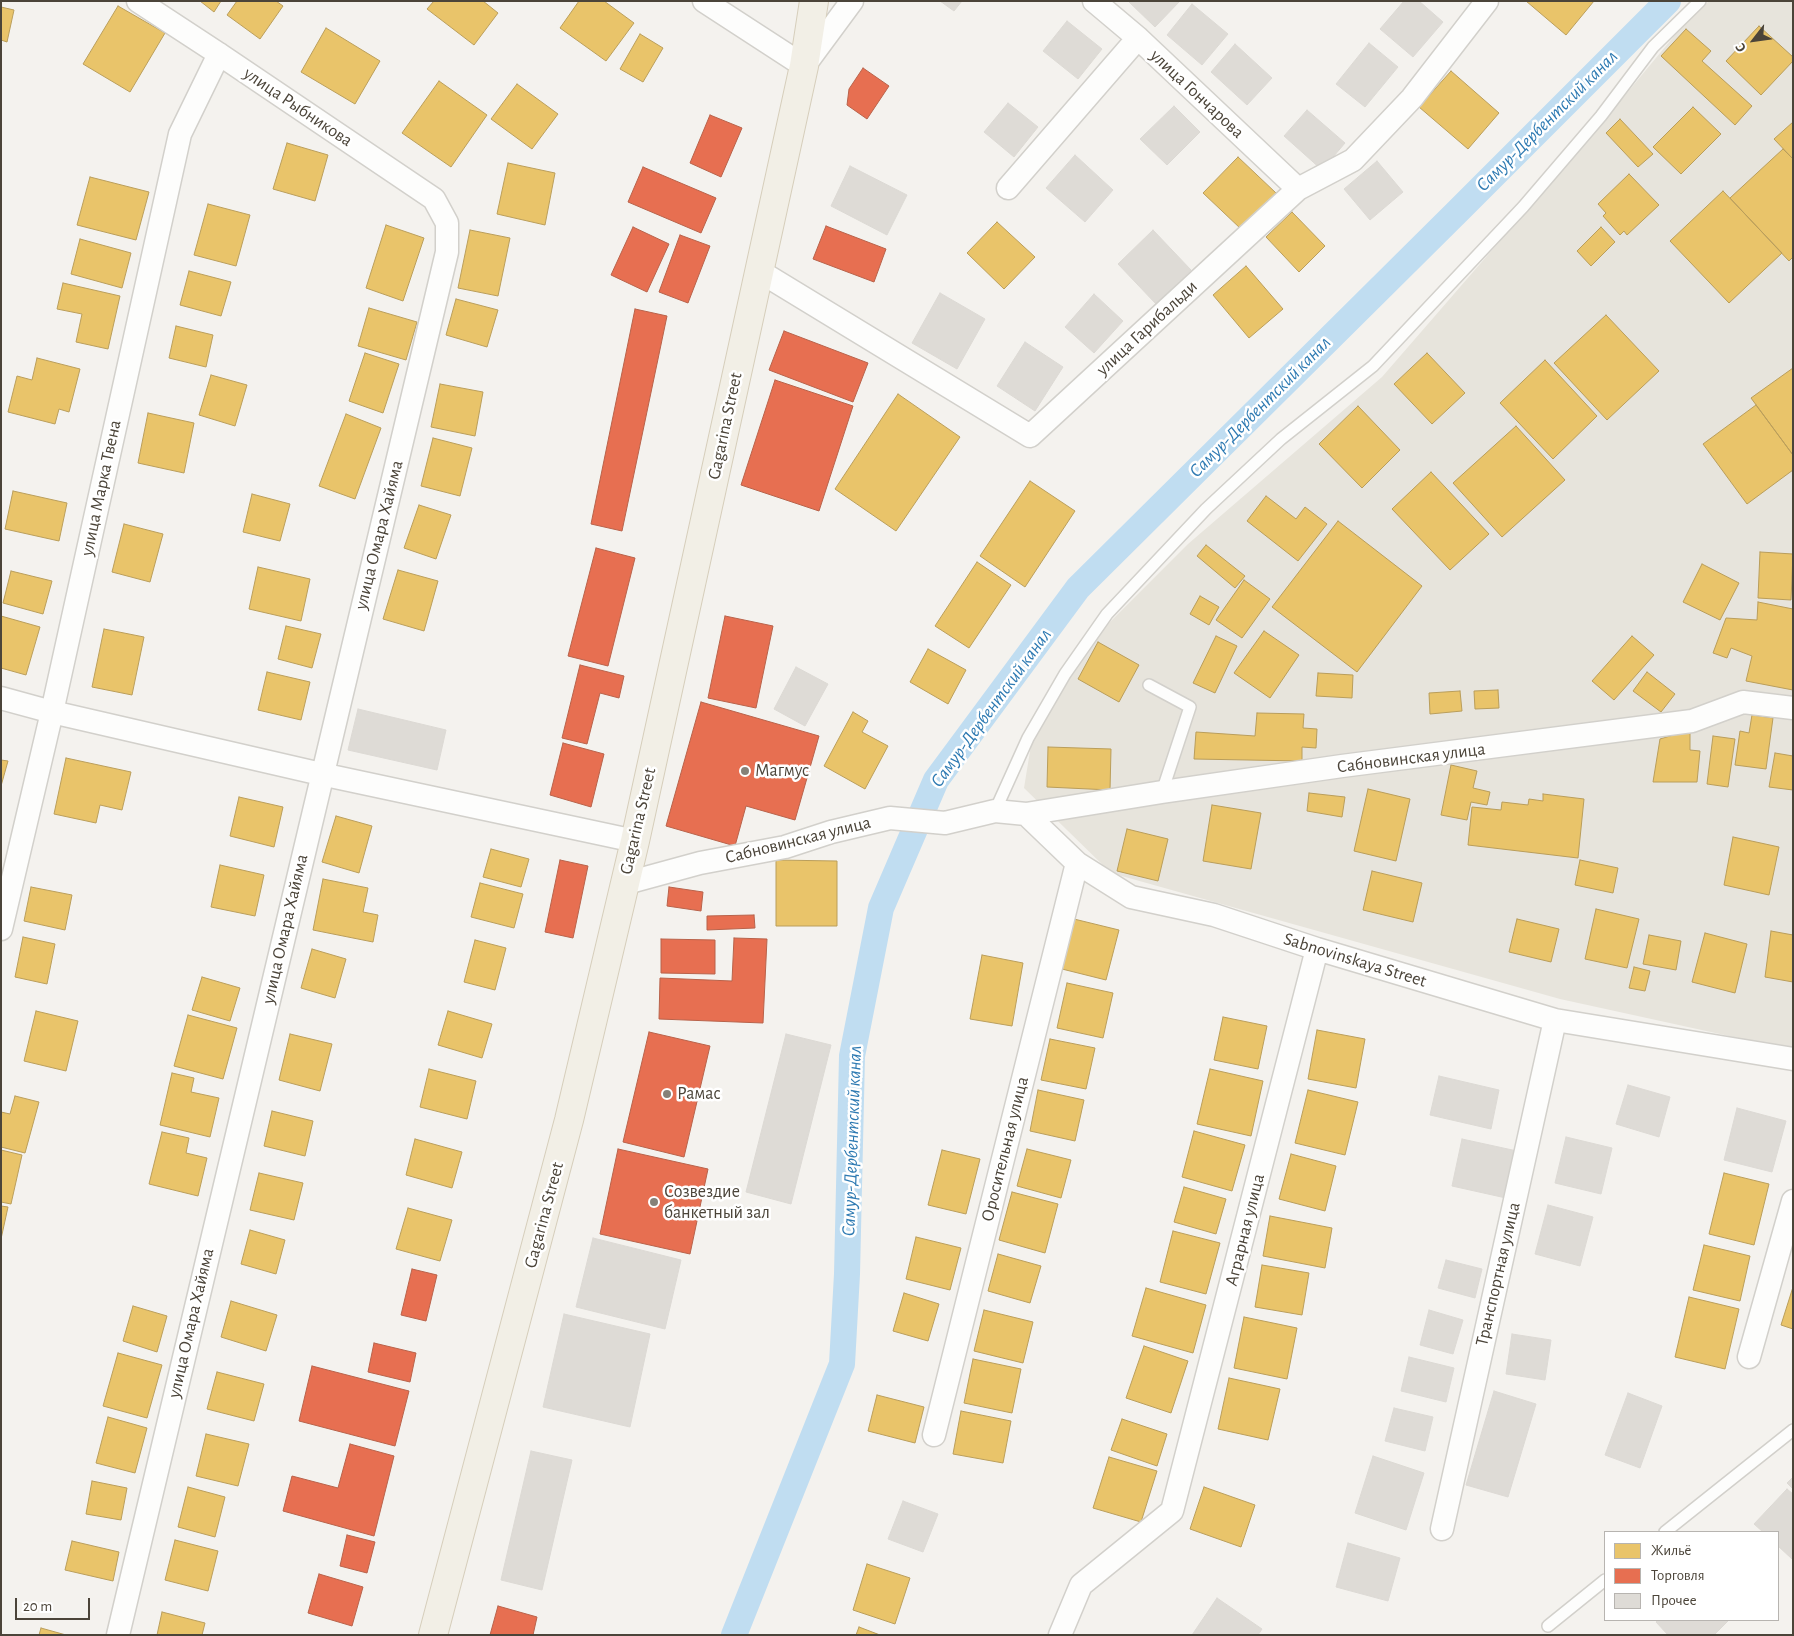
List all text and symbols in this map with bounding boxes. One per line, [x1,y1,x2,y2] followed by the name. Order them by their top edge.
[1729,15,1779,65] north arrow
[1733,41,1749,54] text: С
[1145,45,1249,143] street label: улица Гончарова
[1471,45,1623,197] water label: Самур-Дербентский канал
[239,63,357,151] street label: улица Рыбникова
[1092,276,1202,380] street label: улица Гарибальди
[1184,331,1336,483] water label: Самур-Дербентский канал
[703,371,747,481] street label: Gagarina Street
[76,418,126,558] street label: улица Марка Твена
[350,458,408,612] street label: улица Омара Хайяма
[926,624,1056,792] water label: Самур-Дербентский канал
[1335,738,1487,778] street label: Сабновинская улица
[755,760,809,782] place label: Магмус
[739,765,751,777] marker: Магмус
[615,766,661,876] street label: Gagarina Street
[723,811,873,869] street label: Сабновинская улица
[257,852,313,1006] street label: улица Омара Хайяма
[1281,928,1429,992] street label: Sabnovinskaya Street
[837,1045,867,1237] water label: Самур-Дербентский канал
[977,1074,1033,1224] street label: Оросительная улица
[677,1083,721,1105] place label: Рамас
[661,1088,673,1100] marker: Рамас
[519,1160,569,1270] street label: Gagarina Street
[1221,1172,1269,1288] street label: Аграрная улица
[664,1181,770,1224] place label: Созвездие банкетный зал
[648,1196,660,1208] marker: Созвездие банкетный зал
[1471,1200,1525,1348] street label: Транспортная улица
[163,1246,219,1400] street label: улица Омара Хайяма
[1604,1531,1779,1621] legend
[1651,1543,1691,1558] text: Жильё
[1651,1568,1705,1583] text: Торговля
[18,1588,92,1620] scale bar
[1651,1593,1697,1608] text: Прочее
[23,1599,52,1614] text: 20 m

